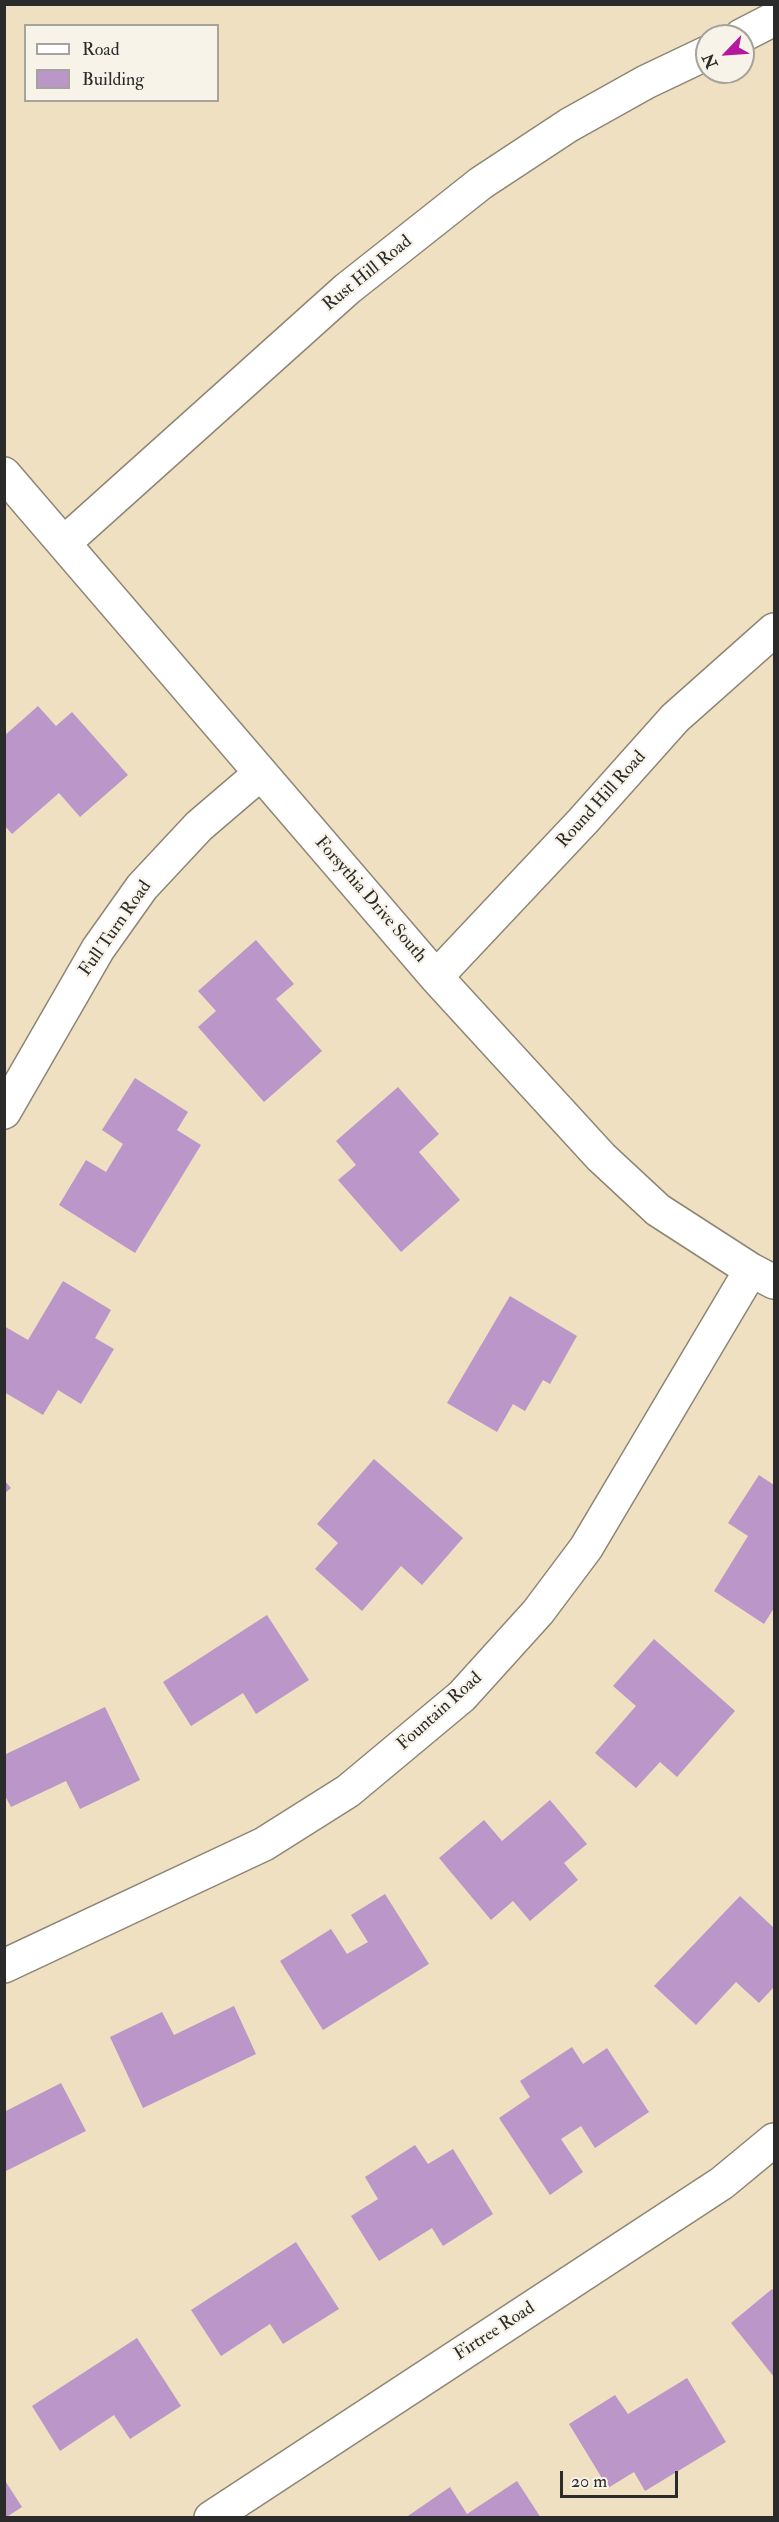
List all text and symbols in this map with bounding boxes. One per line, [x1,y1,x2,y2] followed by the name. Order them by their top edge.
[24,24,219,102] legend
[695,24,755,84] north arrow
[82,38,120,61] text: Road
[698,50,723,71] text: N
[82,68,144,91] text: Building
[319,232,417,316] street label: Rust Hill Road
[553,747,651,853] street label: Round Hill Road
[309,833,431,967] street label: Forsythia Drive South
[75,877,157,981] street label: Full Turn Road
[393,1668,487,1756] street label: Fountain Road
[451,2298,539,2366] street label: Firtree Road
[563,2459,682,2497] scale bar
[571,2470,607,2493] text: 20 m

